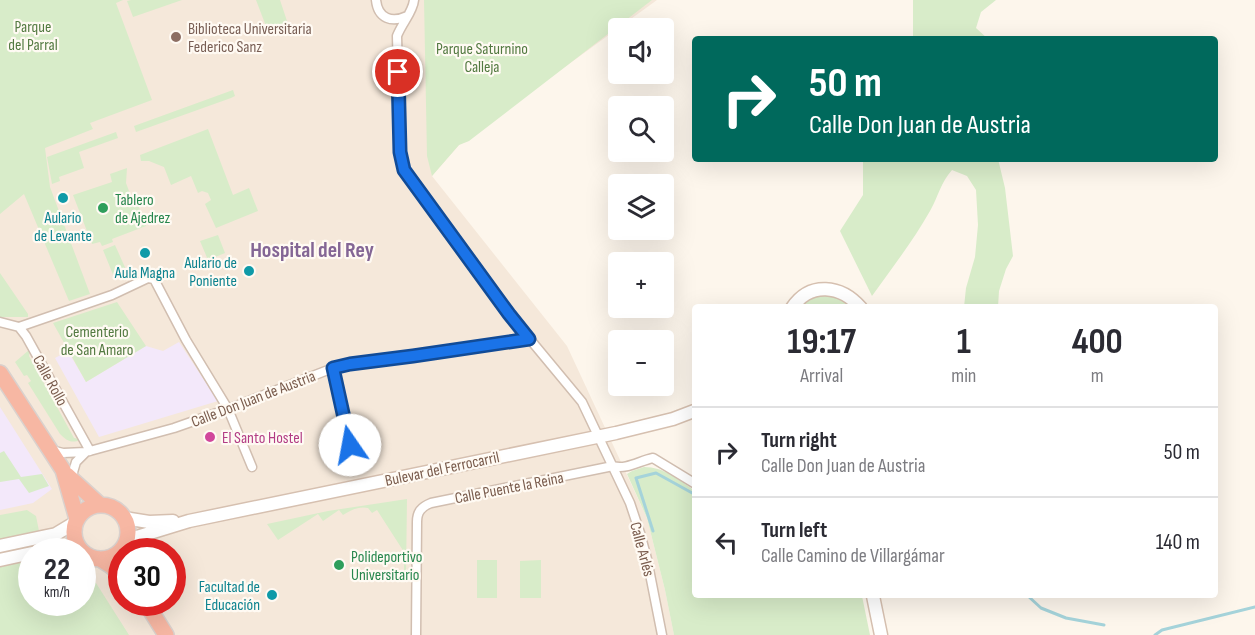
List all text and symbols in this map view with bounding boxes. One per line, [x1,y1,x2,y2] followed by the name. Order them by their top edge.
[8,18,58,55] park label: Parque del Parral
[608,18,674,396] map controls
[608,18,674,84] button: sound
[188,20,312,57] place label: Biblioteca Universitaria Federico Sanz
[169,30,183,44] marker: Biblioteca Universitaria Federico Sanz
[436,40,528,77] park label: Parque Saturnino Calleja
[372,46,423,97] pin
[381,55,414,88] icon: arrive
[809,58,882,109] text: 50 m
[710,60,788,138] icon: right
[608,96,674,162] button: search
[809,109,1031,141] text: Calle Don Juan de Austria
[608,174,674,240] button: layers
[56,191,70,205] marker: Aulario de Levante
[115,191,171,228] place label: Tablero de Ajedrez
[96,201,110,215] marker: Tablero de Ajedrez
[34,209,92,246] place label: Aulario de Levante
[250,237,374,264] district label: Hospital del Rey
[138,246,152,260] marker: Aula Magna
[608,252,674,318] button: +
[183,254,237,291] place label: Aulario de Poniente
[114,264,175,283] place label: Aula Magna
[242,264,256,278] marker: Aulario de Poniente
[787,321,856,364] text: 19:17
[957,321,971,364] text: 1
[1072,321,1123,364] text: 400
[61,323,133,360] park label: Cementerio de San Amaro
[608,330,674,396] button: −
[28,352,71,409] street label: Calle Rollo
[800,364,843,388] text: Arrival
[951,364,976,388] text: min
[1091,364,1104,388] text: m
[189,367,318,432] street label: Calle Don Juan de Austria
[318,413,382,477] position arrow
[761,427,837,454] text: Turn right
[222,429,303,448] place label: El Santo Hostel
[203,430,217,444] marker: El Santo Hostel
[710,436,743,469] icon: right
[1164,439,1200,466] text: 50 m
[383,448,501,491] street label: Bulevar del Ferrocarril
[761,454,925,478] text: Calle Don Juan de Austria
[453,469,565,508] street label: Calle Puente la Reina
[761,517,827,544] text: Turn left
[625,520,658,579] street label: Calle Arlés
[710,526,743,559] icon: left
[1156,529,1200,556] text: 140 m
[108,538,186,616] speed limit sign: 30
[761,544,945,568] text: Calle Camino de Villargámar
[351,548,422,585] place label: Polideportivo Universitario
[44,552,70,588] text: 22
[332,558,346,572] marker: Polideportivo Universitario
[199,578,260,615] place label: Facultad de Educación
[44,583,70,602] text: km/h
[265,588,279,602] marker: Facultad de Educación

